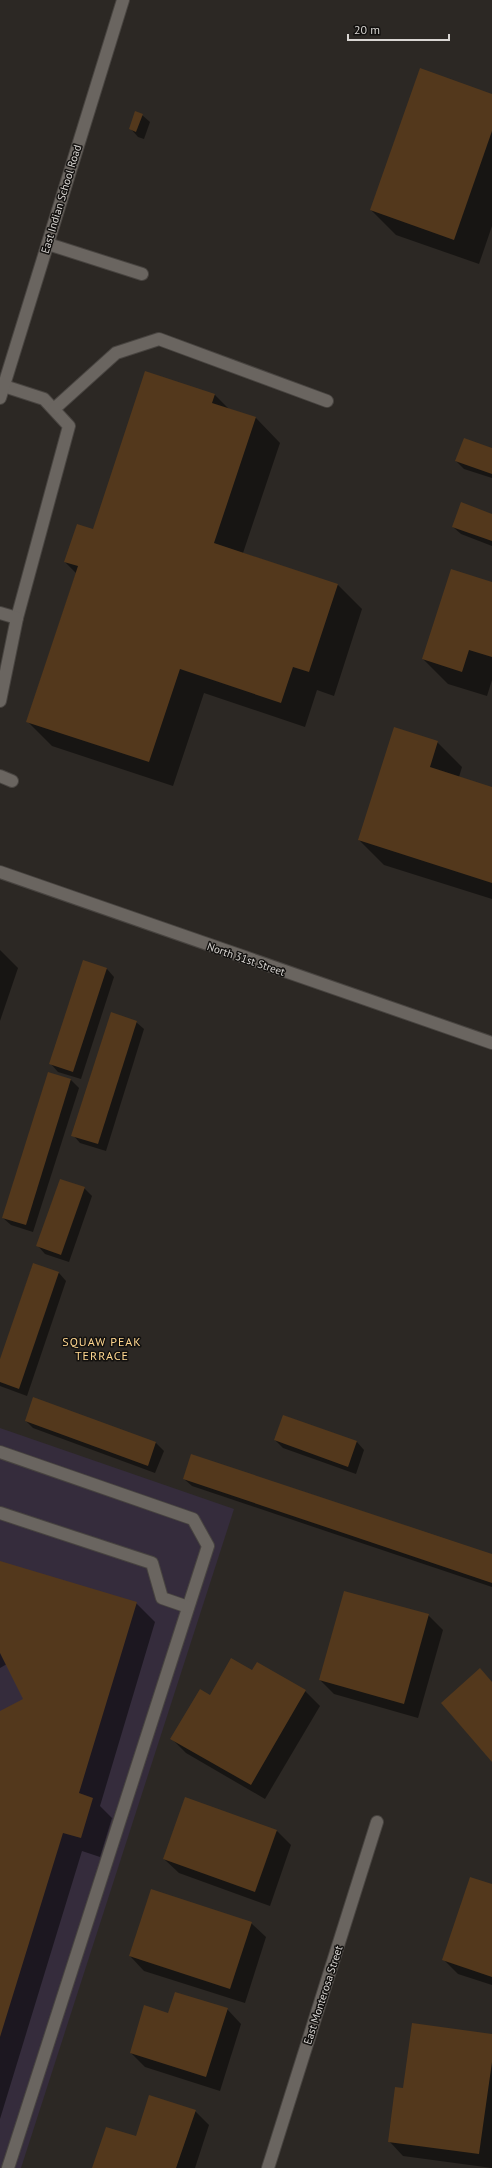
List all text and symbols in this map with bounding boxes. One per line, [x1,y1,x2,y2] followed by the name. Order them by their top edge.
[348,16,449,42] scale bar
[354,22,380,37] text: 20 m
[38,143,84,255] street label: East Indian School Road
[205,939,287,979] street label: North 31st Street
[62,1334,142,1363] district label: SQUAW PEAK TERRACE
[300,1944,346,2046] street label: East Monterosa Street

